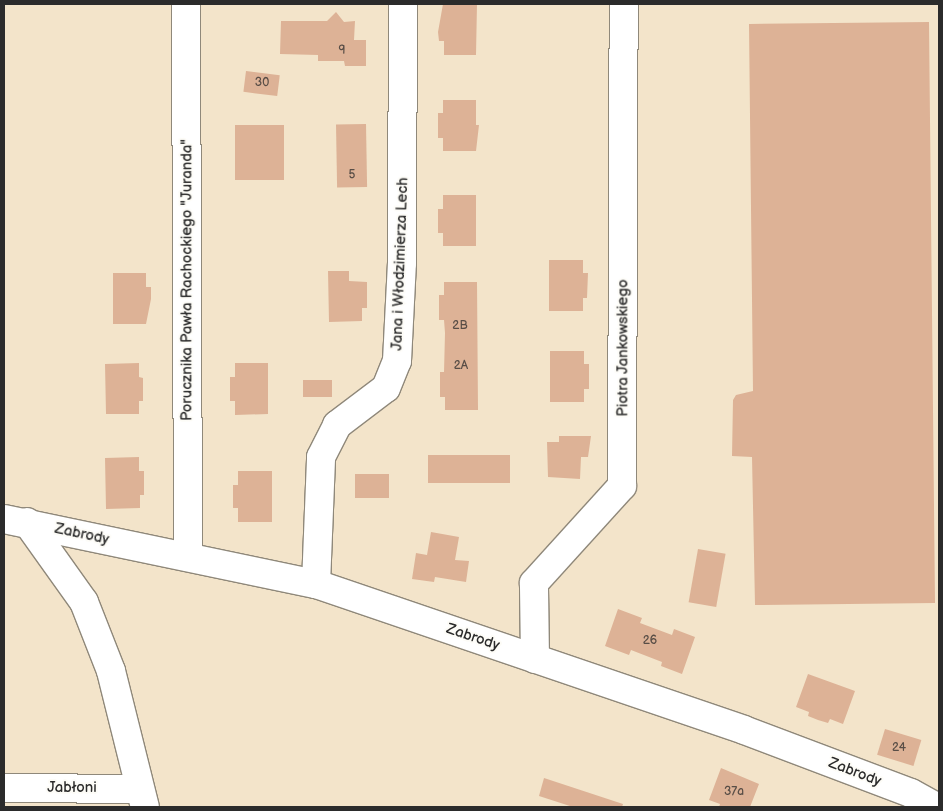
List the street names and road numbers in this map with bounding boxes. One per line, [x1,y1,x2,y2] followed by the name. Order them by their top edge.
[178,139,196,421] street label: Porucznika Pawła Rachockiego "Juranda"
[388,177,412,351] street label: Jana i Włodzimierza Lech
[614,279,632,417] street label: Piotra Jankowskiego
[53,519,111,549] street label: Zabrody
[444,620,502,654] street label: Zabrody
[826,754,884,790] street label: Zabrody
[47,779,97,797] street label: Jabłoni

